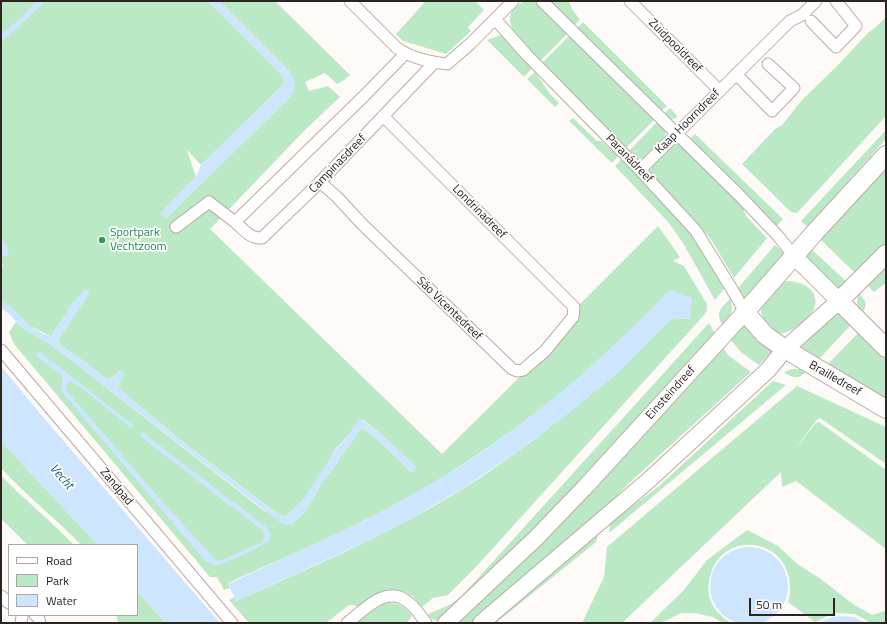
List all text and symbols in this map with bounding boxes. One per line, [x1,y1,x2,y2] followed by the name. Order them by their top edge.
[645,16,705,76] street label: Zuidpooldreef
[653,87,723,157] street label: Kaap Hoorndreef
[306,132,370,196] street label: Campinasdreef
[602,132,656,186] street label: Paranádreef
[449,182,509,242] street label: Londrinadreef
[110,226,167,254] place label: Sportpark Vechtzoom
[97,235,107,245] marker: Sportpark Vechtzoom
[413,274,485,344] street label: Sáo Vicentedreef
[806,358,864,400] street label: Brailledreef
[643,363,699,423] street label: Einsteindreef
[46,461,76,493] water label: Vecht
[96,466,136,508] street label: Zandpad
[8,544,138,616] legend
[46,551,72,570] text: Road
[46,571,69,590] text: Park
[751,590,837,616] scale bar
[46,591,77,610] text: Water
[756,595,782,614] text: 50 m

